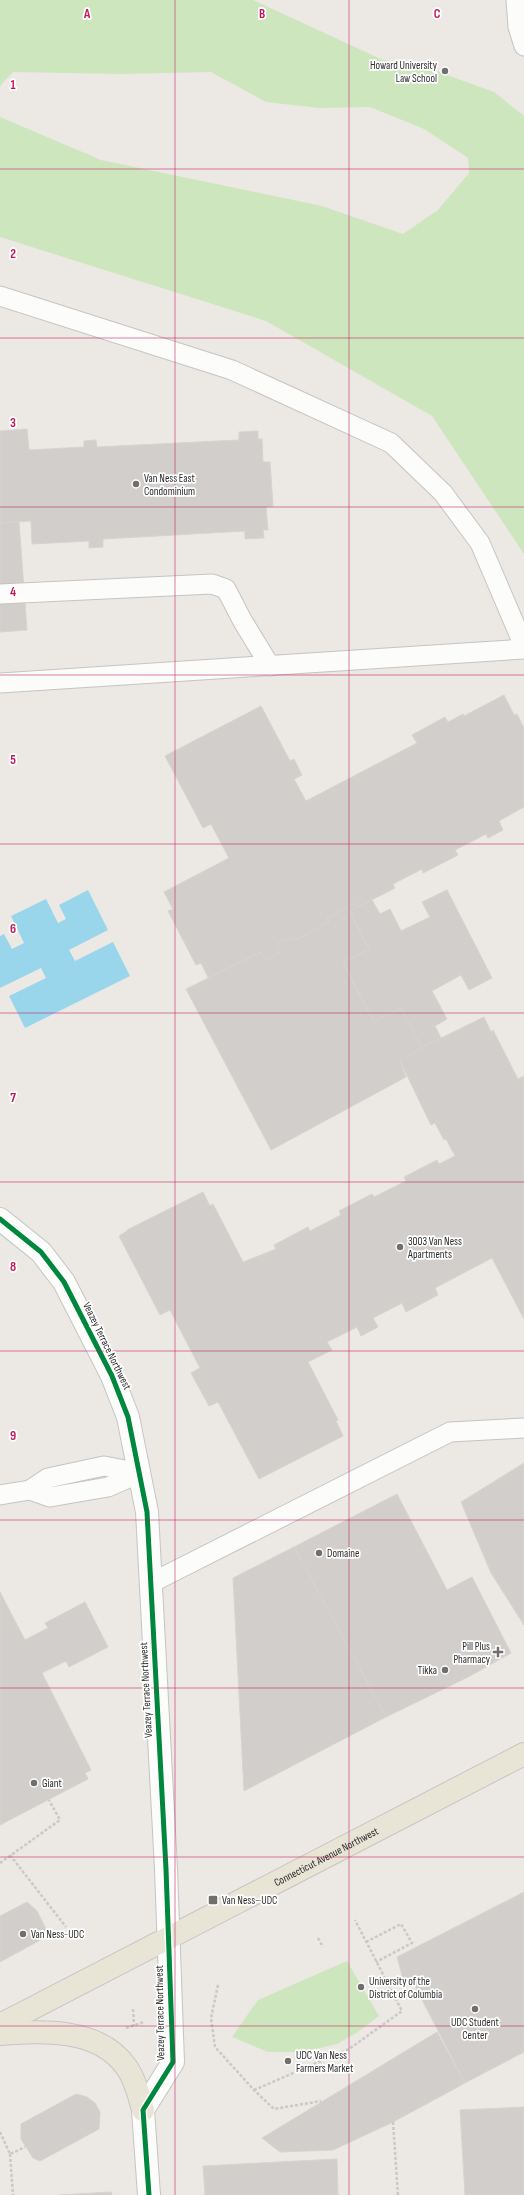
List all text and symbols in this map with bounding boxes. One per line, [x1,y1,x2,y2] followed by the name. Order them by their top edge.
[83,6,91,22] text: A
[259,6,265,22] text: B
[434,6,441,22] text: C
[370,59,438,85] place label: Howard University Law School
[440,66,450,76] marker: Howard University Law School
[10,77,16,93] text: 1
[10,246,16,262] text: 2
[10,415,16,431] text: 3
[144,472,195,498] place label: Van Ness East Condominium
[131,479,141,489] marker: Van Ness East Condominium
[10,584,16,600] text: 4
[10,752,16,768] text: 5
[10,921,16,937] text: 6
[10,1090,16,1106] text: 7
[407,1235,462,1261] place label: 3003 Van Ness Apartments
[395,1242,405,1252] marker: 3003 Van Ness Apartments
[10,1259,16,1275] text: 8
[80,1300,134,1392] street label: Veazey Terrace Northwest
[10,1428,16,1444] text: 9
[327,1547,359,1560] place label: Domaine
[314,1548,324,1558] marker: Domaine
[453,1640,491,1666] place label: Pill Plus Pharmacy
[137,1641,155,1738] street label: Veazey Terrace Northwest
[493,1647,503,1657] marker: Pill Plus Pharmacy
[418,1664,437,1677] place label: Tikka
[440,1665,450,1675] marker: Tikka
[42,1777,63,1790] place label: Giant
[29,1778,39,1788] marker: Giant
[272,1824,381,1889] street label: Connecticut Avenue Northwest
[207,1894,219,1906] marker: Van Ness–UDC
[222,1894,277,1907] place label: Van Ness–UDC
[31,1928,84,1941] place label: Van Ness-UDC
[18,1929,28,1939] marker: Van Ness-UDC
[153,1964,167,2061] street label: Veazey Terrace Northwest
[369,1975,442,2001] place label: University of the District of Columbia
[356,1982,366,1992] marker: University of the District of Columbia
[470,2004,480,2014] marker: UDC Student Center
[451,2016,500,2042] place label: UDC Student Center
[296,2049,354,2075] place label: UDC Van Ness Farmers Market
[283,2056,293,2066] marker: UDC Van Ness Farmers Market

